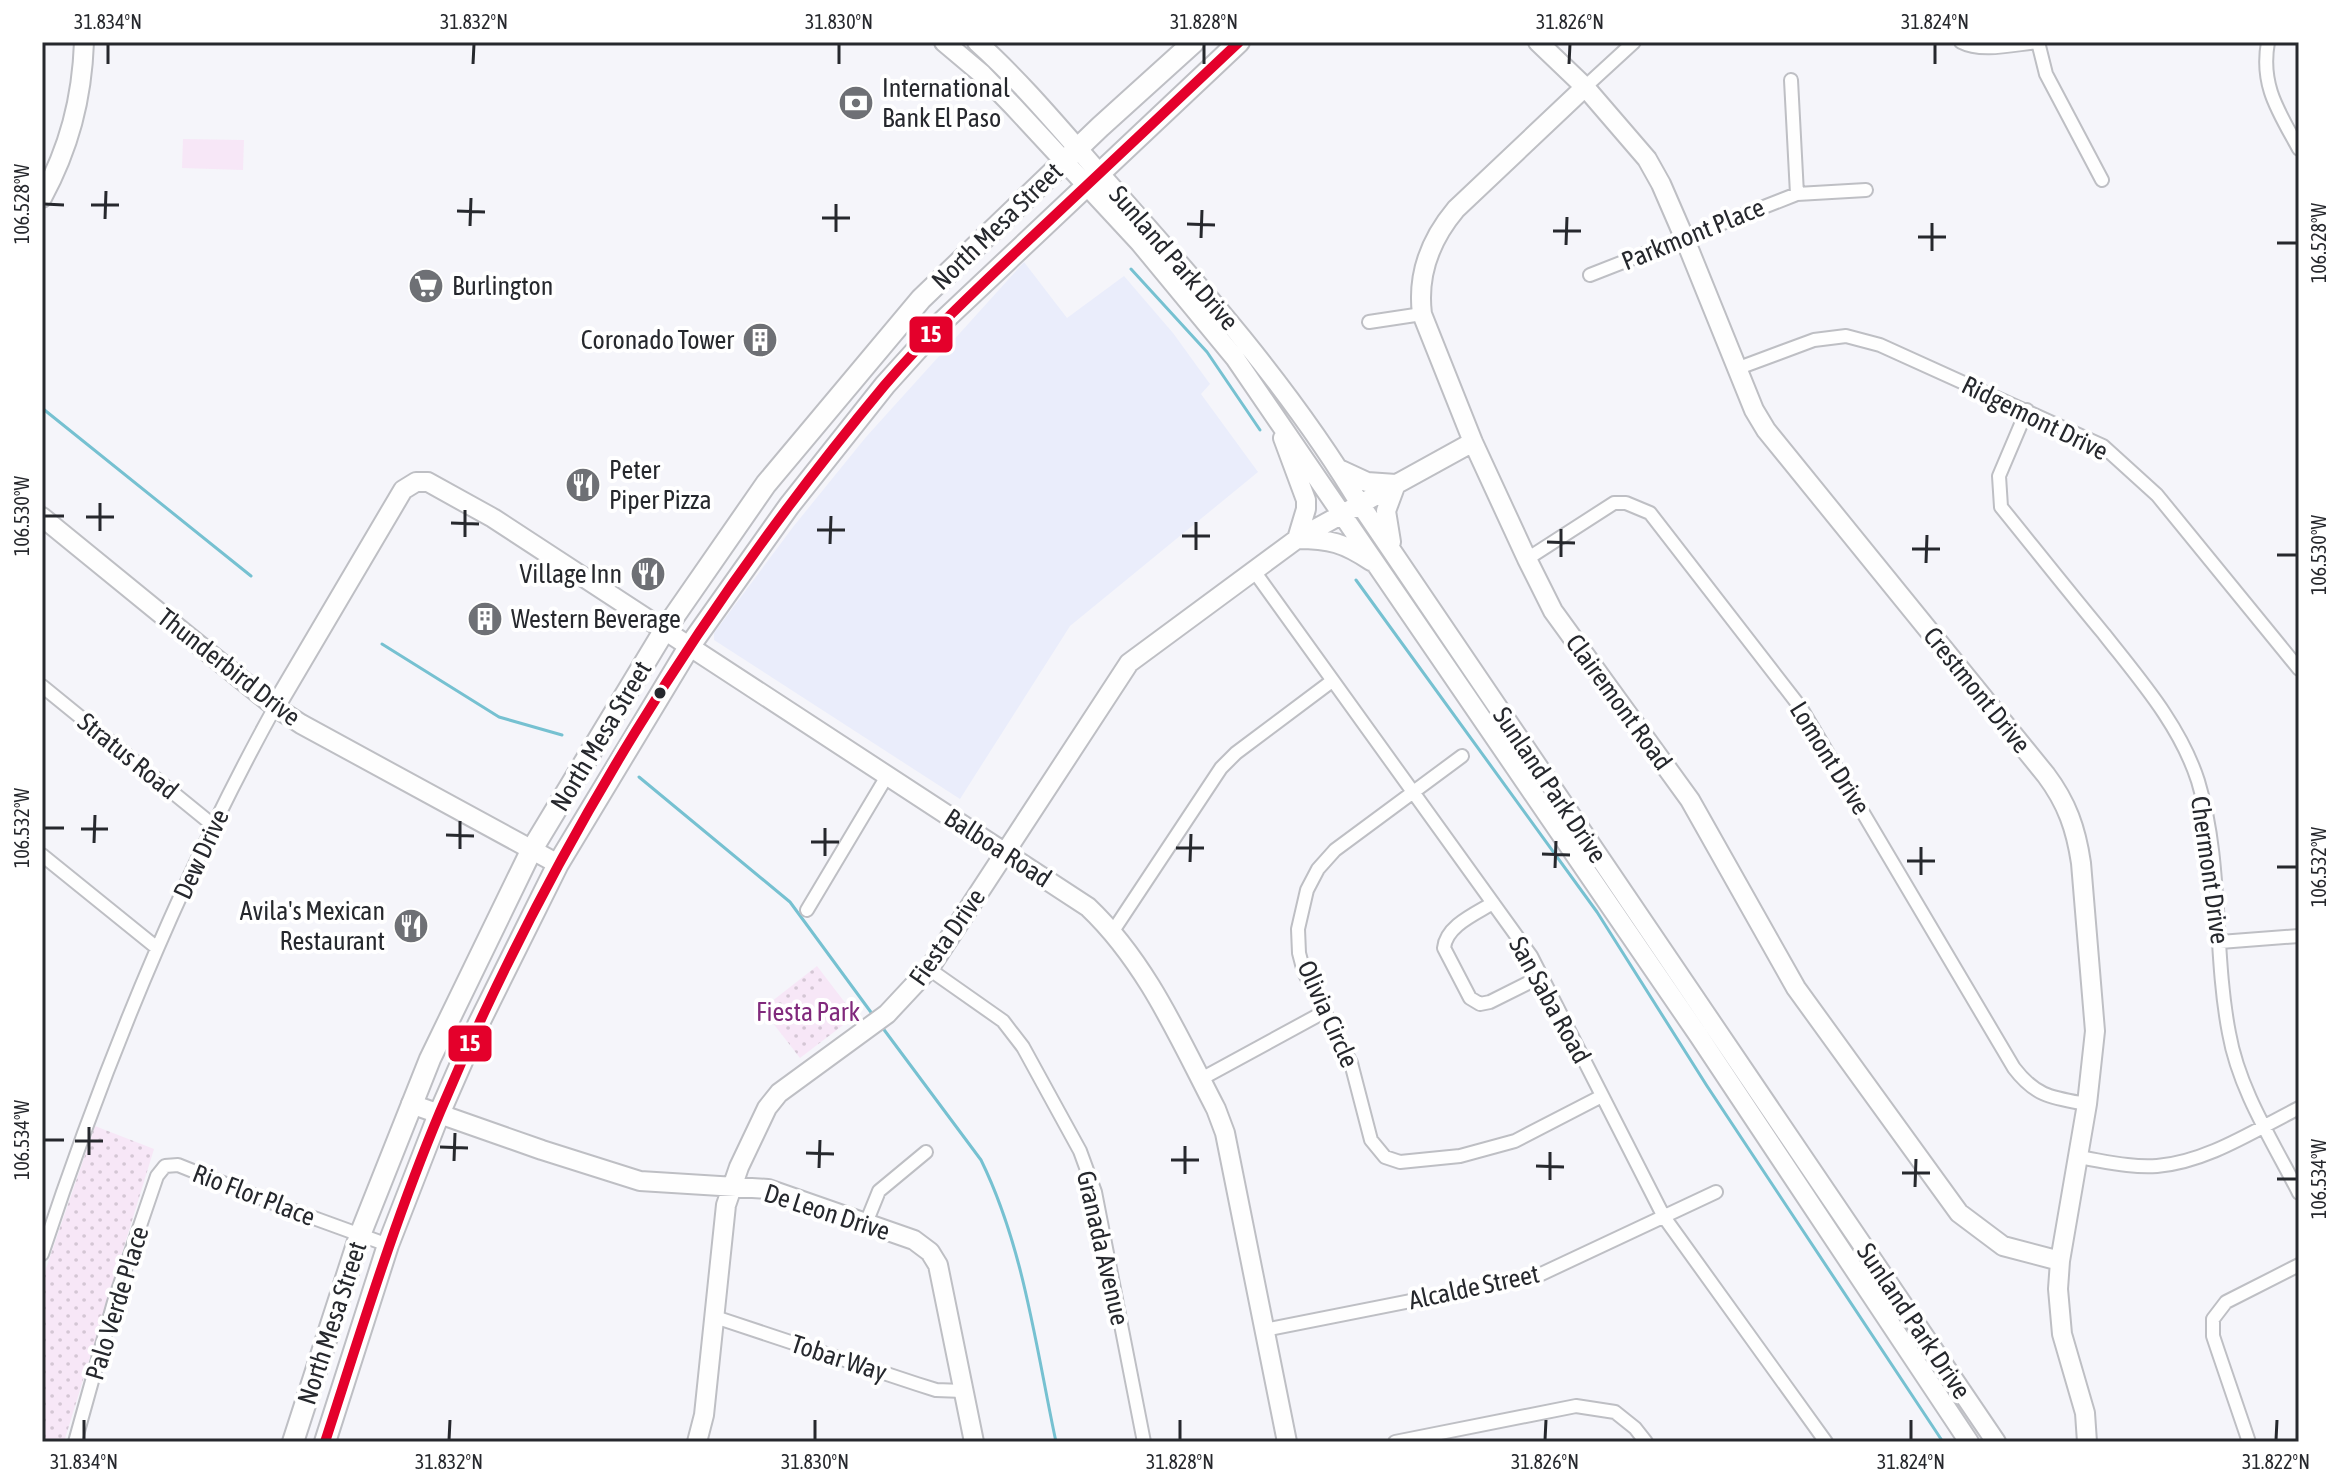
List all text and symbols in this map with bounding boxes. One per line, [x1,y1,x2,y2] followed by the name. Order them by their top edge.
[74,10,142,33] text: 31.834°N
[440,10,508,33] text: 31.832°N
[805,10,873,33] text: 31.830°N
[1170,10,1238,33] text: 31.828°N
[1536,10,1604,33] text: 31.826°N
[1901,10,1969,33] text: 31.824°N
[882,73,1010,133] place label: International Bank El Paso
[837,84,875,122] bank icon: International Bank El Paso
[926,156,1068,296] street label: North Mesa Street
[10,164,33,244] text: 106.528°W
[1103,180,1245,336] street label: Sunland Park Drive
[1617,192,1769,276] street label: Parkmont Place
[2307,203,2330,283] text: 106.528°W
[407,267,445,305] supermarket icon: Burlington
[452,271,553,301] place label: Burlington
[908,315,954,354] line badge: 15
[741,321,779,359] building icon: Coronado Tower
[921,321,941,347] text: 15
[581,325,734,355] place label: Coronado Tower
[1957,370,2113,466] street label: Ridgemont Drive
[609,455,712,515] place label: Peter Piper Pizza
[564,466,602,504] restaurant icon: Peter Piper Pizza
[10,476,33,556] text: 106.530°W
[2307,515,2330,595] text: 106.530°W
[629,555,667,593] restaurant icon: Village Inn
[520,559,622,589] place label: Village Inn
[466,600,504,638] building icon: Western Beverage
[152,602,306,732] street label: Thunderbird Drive
[511,604,681,634] place label: Western Beverage
[1917,621,2037,759] street label: Crestmont Drive
[1560,628,1678,776] street label: Clairemont Road
[544,656,658,816] street label: North Mesa Street
[652,685,668,701] unlabelled marker
[1784,696,1876,820] street label: Lomont Drive
[1487,702,1613,868] street label: Sunland Park Drive
[72,707,184,805] street label: Stratus Road
[10,788,33,868] text: 106.532°W
[2185,794,2235,946] street label: Chermont Drive
[939,802,1057,894] street label: Balboa Road
[167,804,235,904] street label: Dew Drive
[2307,827,2330,907] text: 106.532°W
[903,883,991,991] street label: Fiesta Drive
[240,896,385,956] place label: Avila's Mexican Restaurant
[392,907,430,945] restaurant icon: Avila's Mexican Restaurant
[1503,932,1597,1068] street label: San Saba Road
[1291,956,1365,1072] street label: Olivia Circle
[756,997,860,1027] park label: Fiesta Park
[447,1024,493,1063] line badge: 15
[460,1030,480,1056] text: 15
[10,1100,33,1180] text: 106.534°W
[2307,1139,2330,1219] text: 106.534°W
[189,1158,319,1232] street label: Rio Flor Place
[1071,1168,1135,1328] street label: Granada Avenue
[760,1178,894,1246] street label: De Leon Drive
[79,1223,155,1383] street label: Palo Verde Place
[292,1238,372,1408] street label: North Mesa Street
[1851,1238,1977,1404] street label: Sunland Park Drive
[1406,1259,1542,1315] street label: Alcalde Street
[787,1329,891,1388] street label: Tobar Way
[50,1450,118,1473] text: 31.834°N
[415,1450,483,1473] text: 31.832°N
[781,1450,849,1473] text: 31.830°N
[1146,1450,1214,1473] text: 31.828°N
[1511,1450,1579,1473] text: 31.826°N
[1877,1450,1945,1473] text: 31.824°N
[2242,1450,2310,1473] text: 31.822°N

